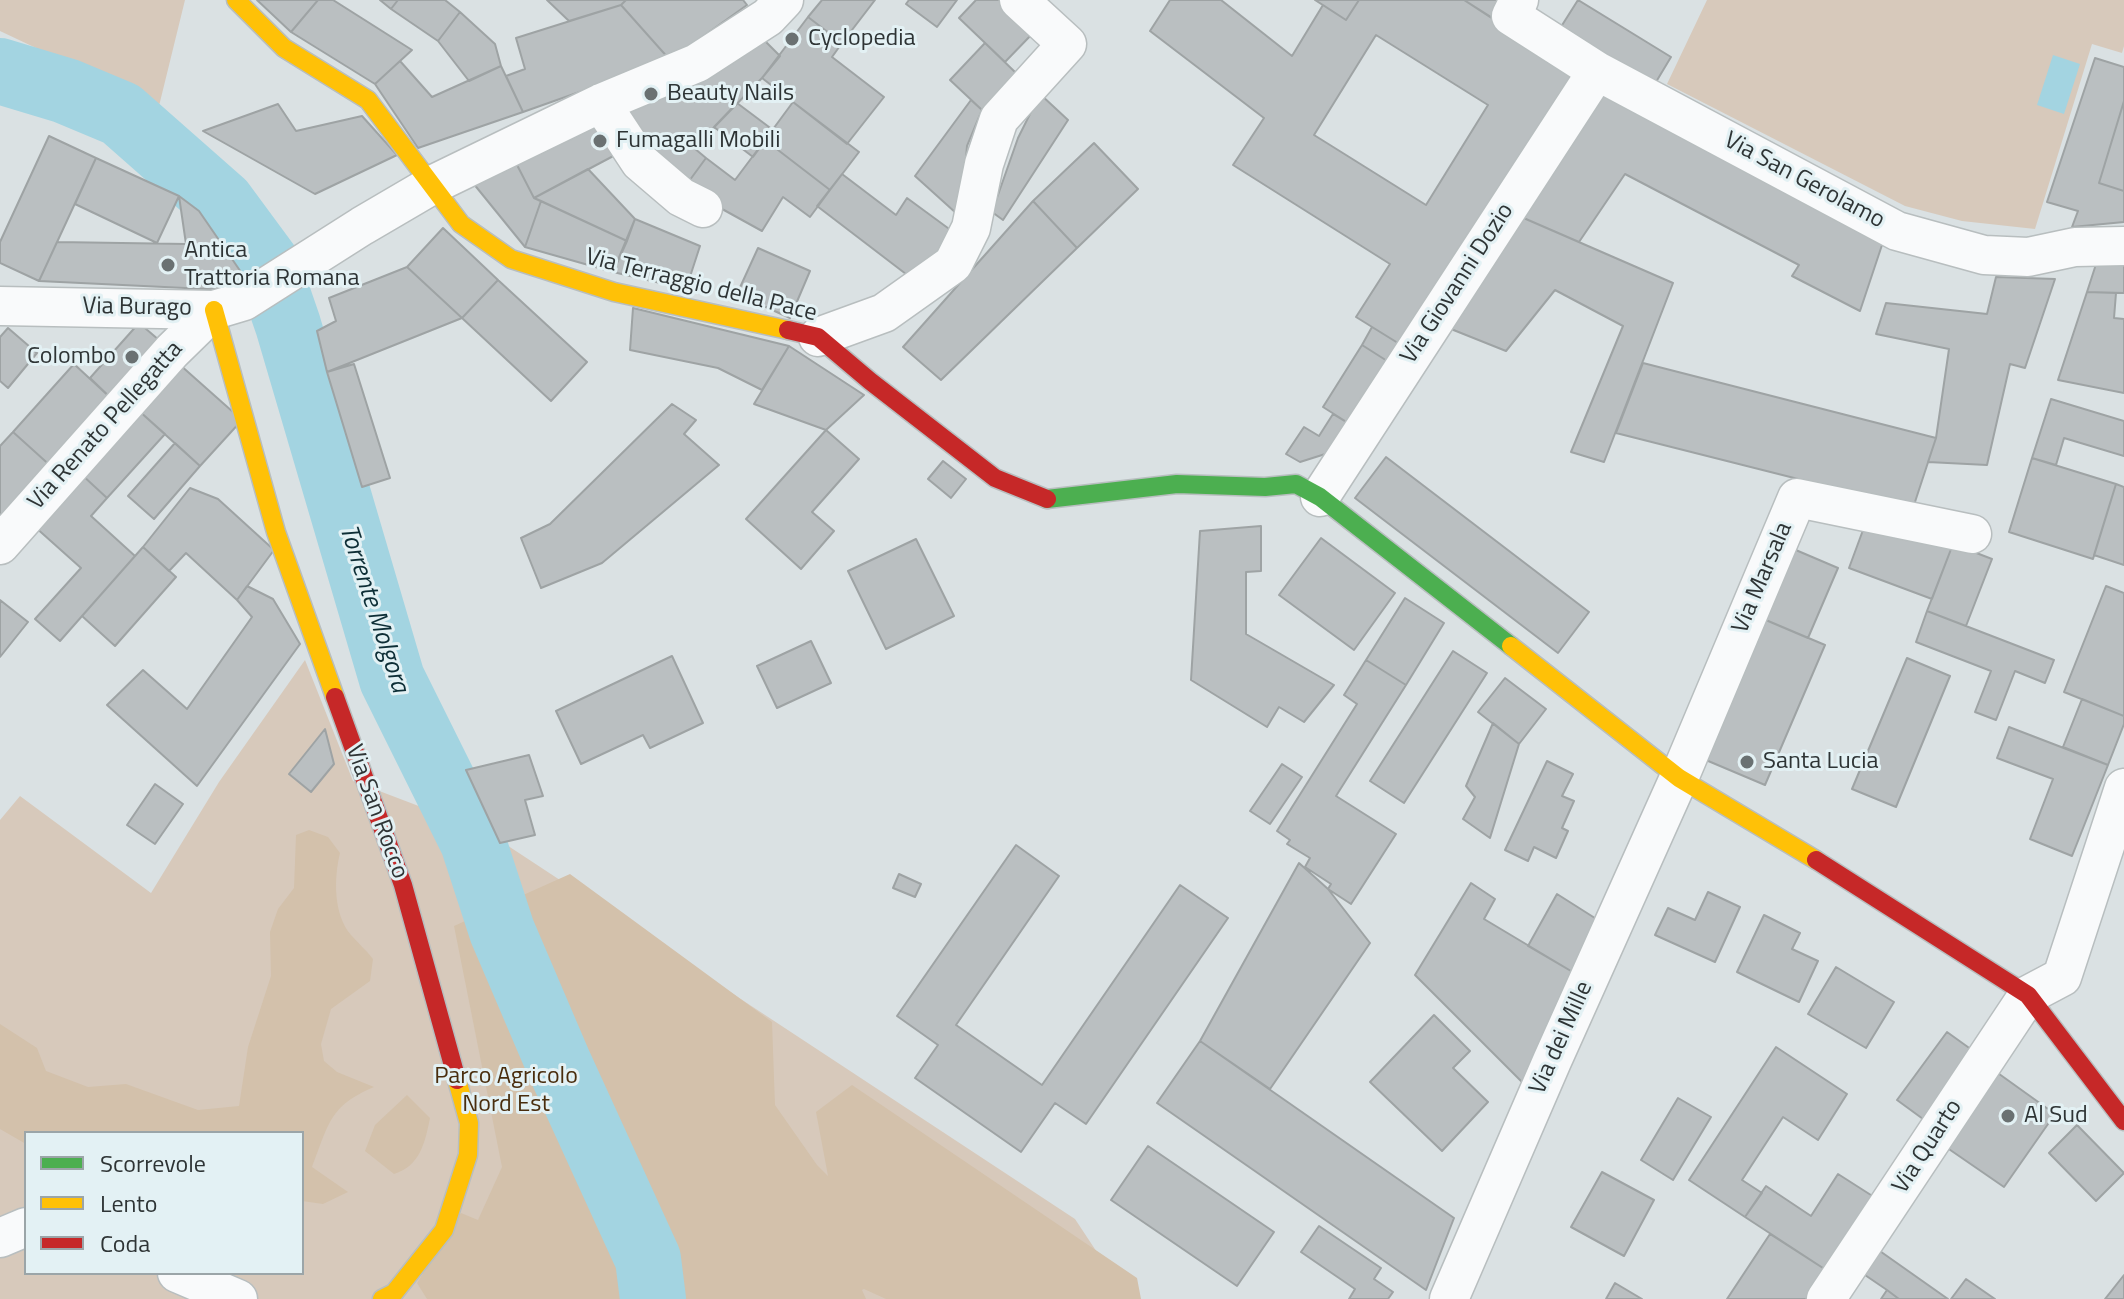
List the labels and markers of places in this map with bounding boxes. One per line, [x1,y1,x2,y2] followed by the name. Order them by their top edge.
[808,25,915,53] place label: Cyclopedia
[783,30,801,48] marker: Cyclopedia
[667,80,794,108] place label: Beauty Nails
[642,85,660,103] marker: Beauty Nails
[616,127,780,155] place label: Fumagalli Mobili
[591,132,609,150] marker: Fumagalli Mobili
[184,237,360,293] place label: Antica Trattoria Romana
[159,256,177,274] marker: Antica Trattoria Romana
[27,343,116,371] place label: Colombo
[123,348,141,366] marker: Colombo
[1763,748,1878,776] place label: Santa Lucia
[1738,753,1756,771] marker: Santa Lucia
[2024,1102,2088,1130] place label: Al Sud
[1999,1107,2017,1125] marker: Al Sud

